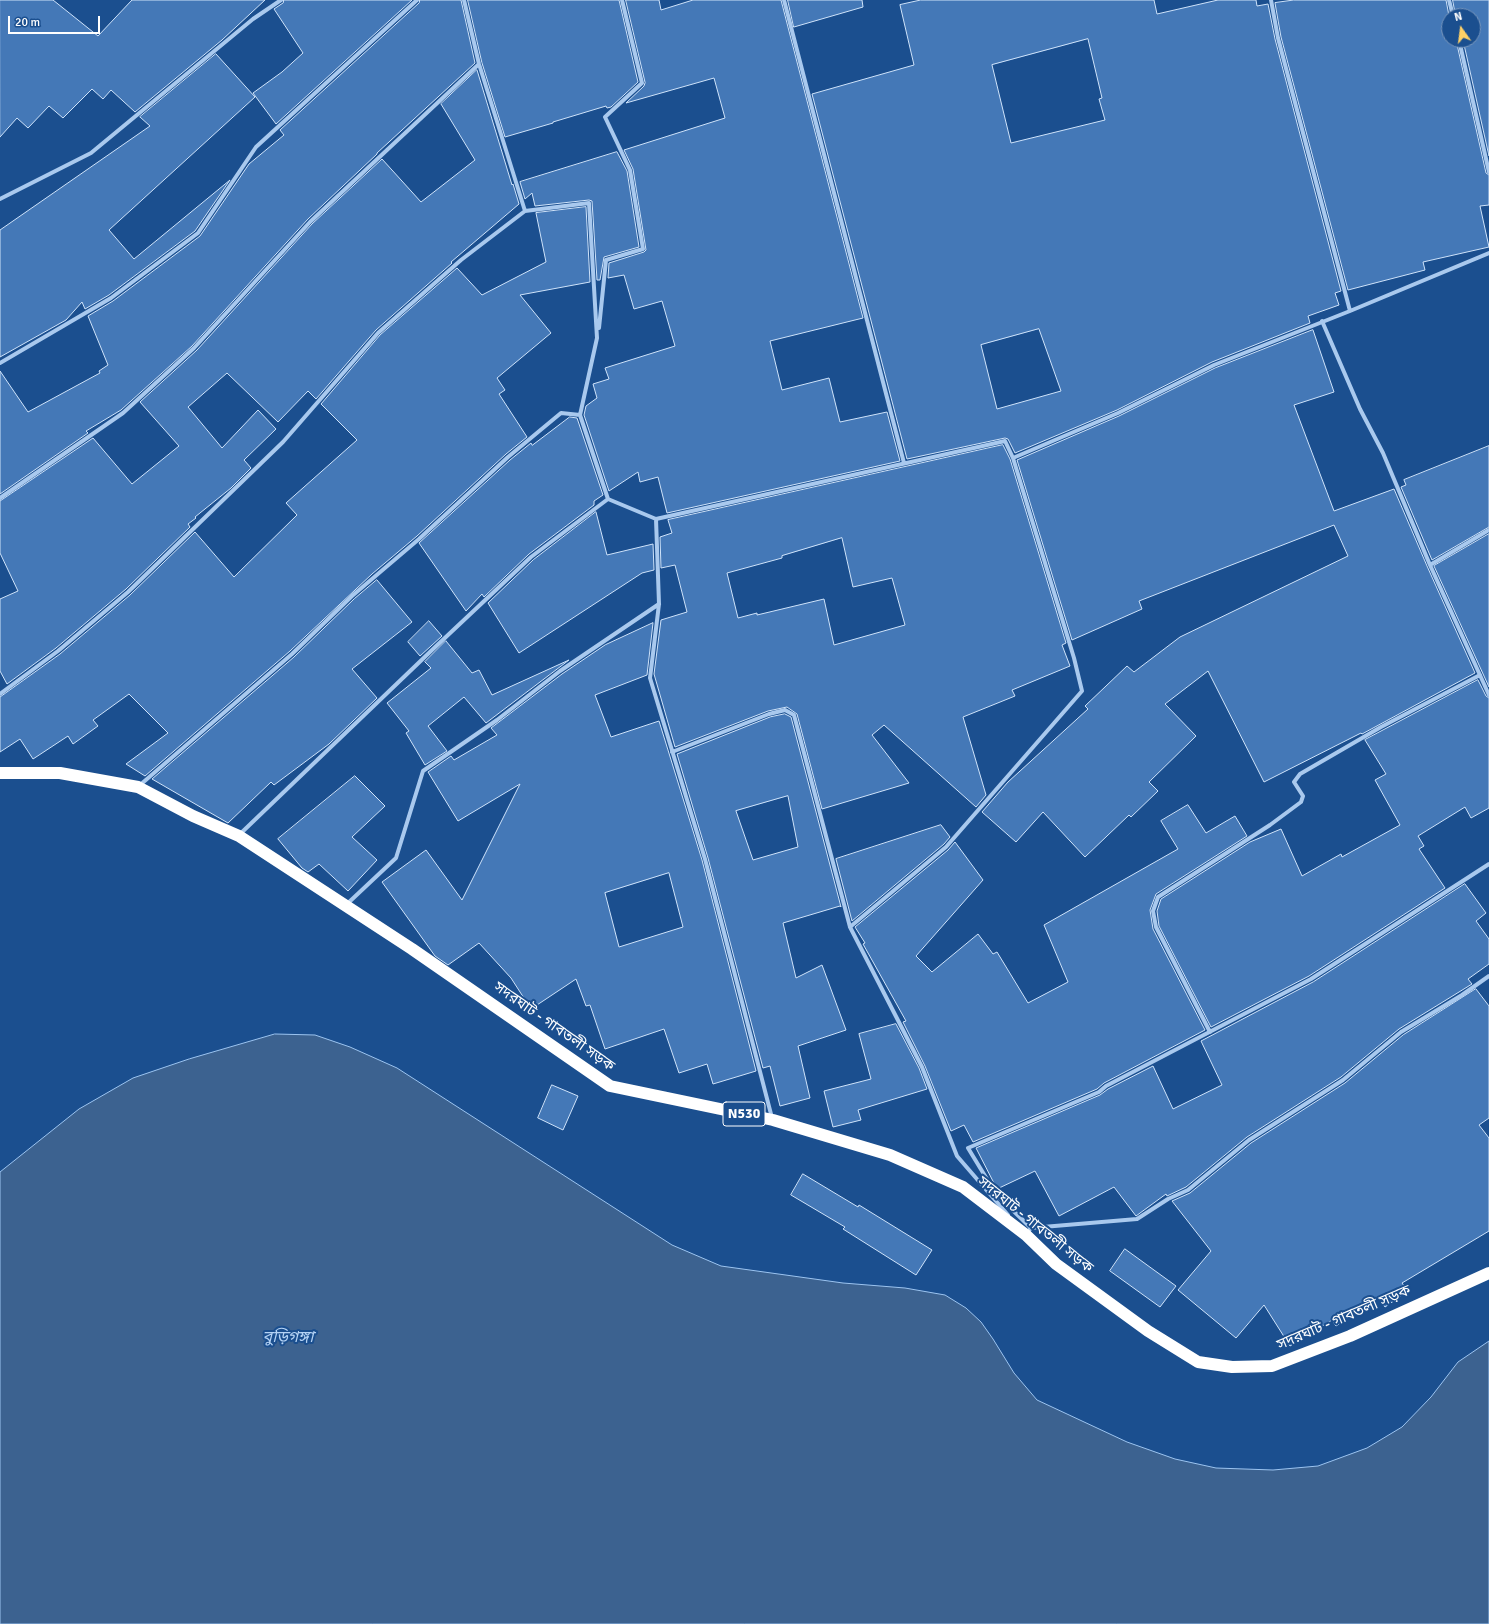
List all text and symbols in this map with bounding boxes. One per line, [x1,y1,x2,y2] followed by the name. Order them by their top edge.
[10,8,102,34] scale bar
[1441,8,1481,48] north arrow
[1453,10,1464,24] text: N
[15,15,40,30] text: 20 m
[490,978,618,1076] street label: সদরঘাট - গাবতলী সড়ক
[723,1102,765,1126] road number: N530
[974,1173,1096,1277] street label: সদরঘাট - গাবতলী সড়ক
[1274,1282,1414,1354] street label: সদরঘাট - গাবতলী সড়ক
[263,1328,313,1348] water label: বুড়িগঙ্গা

